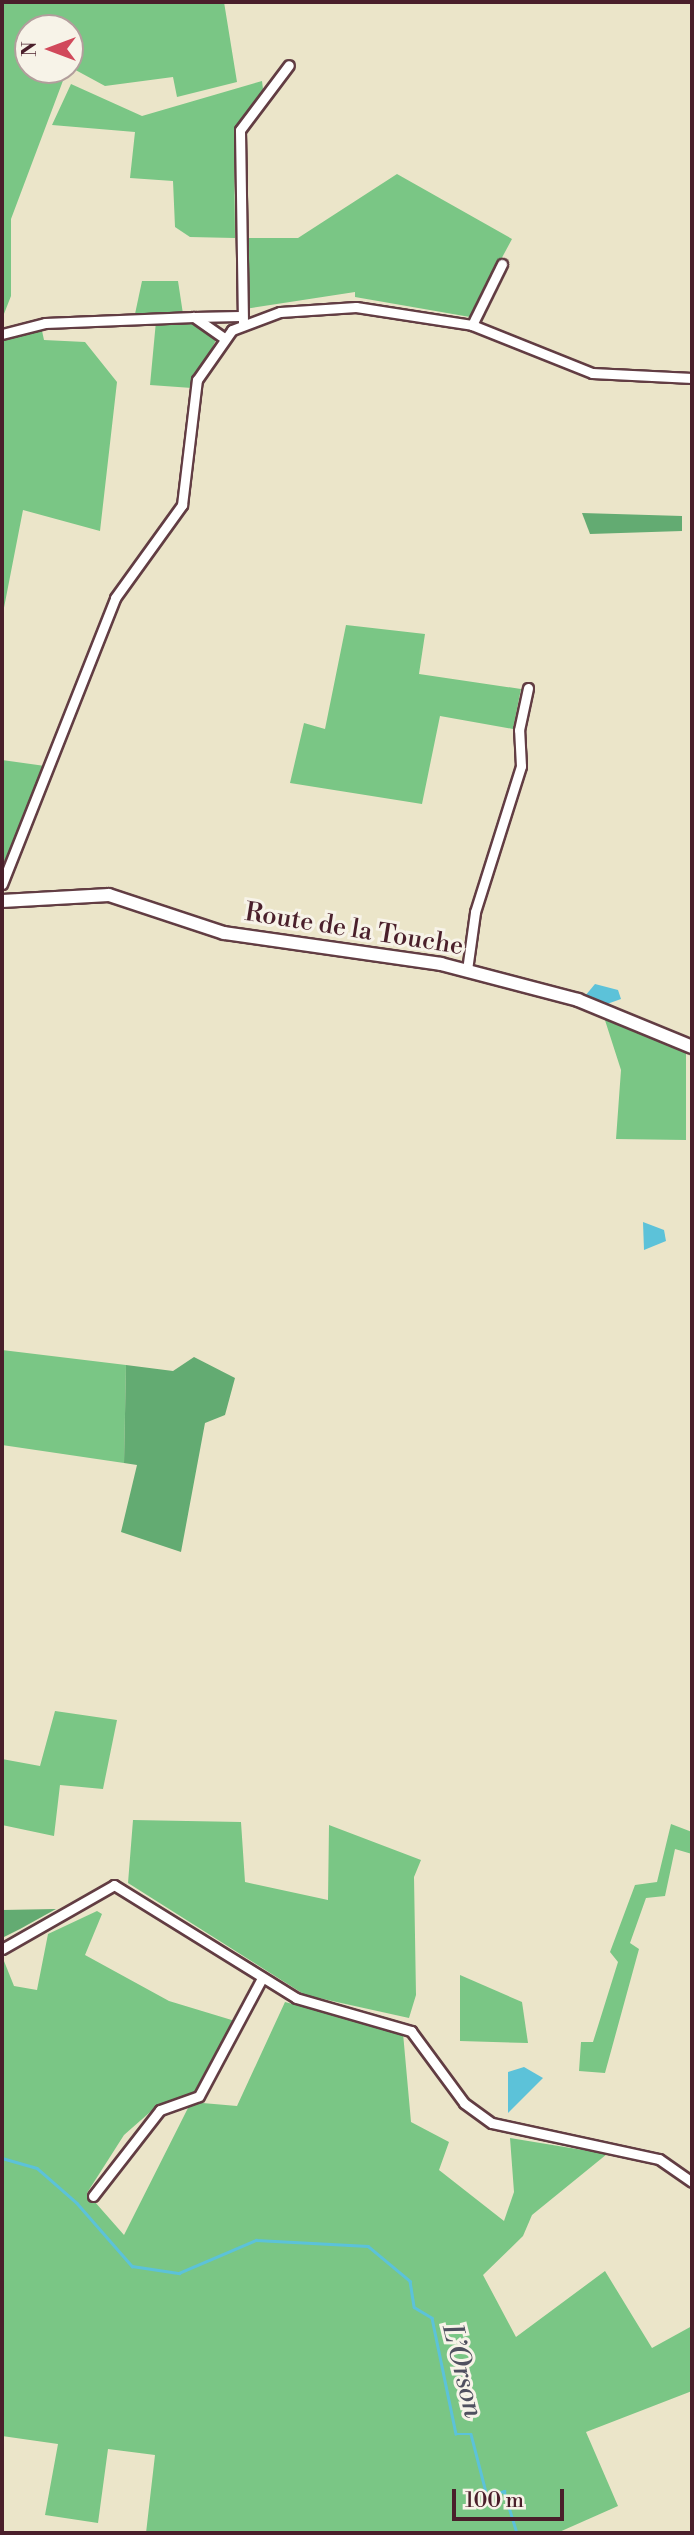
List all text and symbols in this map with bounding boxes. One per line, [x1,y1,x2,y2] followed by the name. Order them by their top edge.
[14,14,84,84] north arrow
[18,41,42,57] text: N
[242,897,466,963] street label: Route de la Touche
[434,2321,490,2421] water label: L’Orson
[456,2476,568,2520] scale bar
[465,2488,524,2514] text: 100 m

